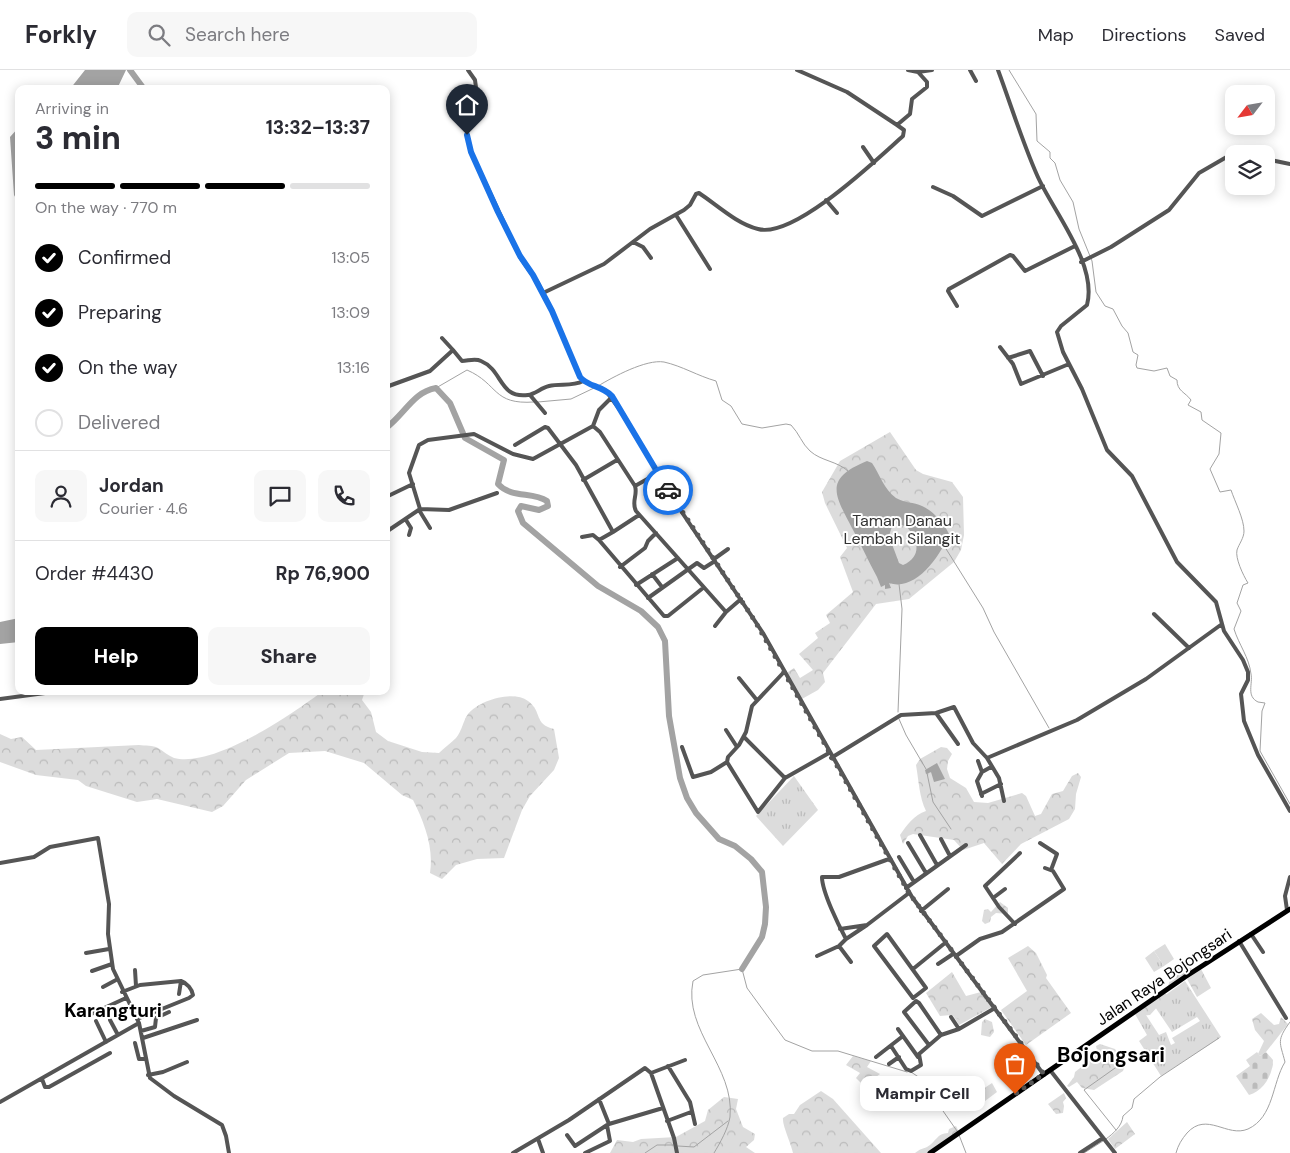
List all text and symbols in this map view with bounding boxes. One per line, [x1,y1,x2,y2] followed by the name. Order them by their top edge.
[127,12,477,57] search box
[25,19,97,50] text: Forkly
[145,21,173,49] icon: search
[185,22,290,47] text: Search here
[1038,23,1074,47] text: Map
[1102,23,1187,47] text: Directions
[1215,23,1265,47] text: Saved
[446,84,488,135] pin
[1225,85,1275,135] north arrow
[1225,85,1275,195] map controls
[453,91,481,119] icon: home
[35,98,109,119] text: Arriving in
[266,115,370,140] text: 13:32–13:37
[35,117,121,159] text: 3 min
[1225,145,1275,195] button: layers
[35,197,177,218] text: On the way · 770 m
[35,244,63,272] icon: check
[78,245,171,270] text: Confirmed
[332,247,370,268] text: 13:05
[35,299,63,327] icon: check
[78,300,162,325] text: Preparing
[331,302,370,323] text: 13:09
[35,354,63,382] icon: check
[78,355,178,380] text: On the way
[337,357,370,378] text: 13:16
[78,410,160,435] text: Delivered
[643,465,693,515] courier
[35,470,87,522] button: person
[254,470,306,522] button: chat
[318,470,370,522] button: phone
[99,473,164,498] text: Jordan
[654,476,682,504] icon: car
[99,498,188,519] text: Courier · 4.6
[843,510,961,549] park label: Taman Danau Lembah Silangit
[35,561,154,586] text: Order #4430
[276,561,370,586] text: Rp 76,900
[35,627,198,685] button: Help
[208,627,370,685] button: Share
[1092,924,1236,1030] street label: Jalan Raya Bojongsari
[64,998,162,1023] district label: Karangturi
[1057,1041,1165,1069] district label: Bojongsari
[994,1043,1036,1094] pin
[1001,1050,1029,1078] icon: bag
[860,1076,985,1112] callout: Mampir Cell
[875,1083,970,1104] text: Mampir Cell

